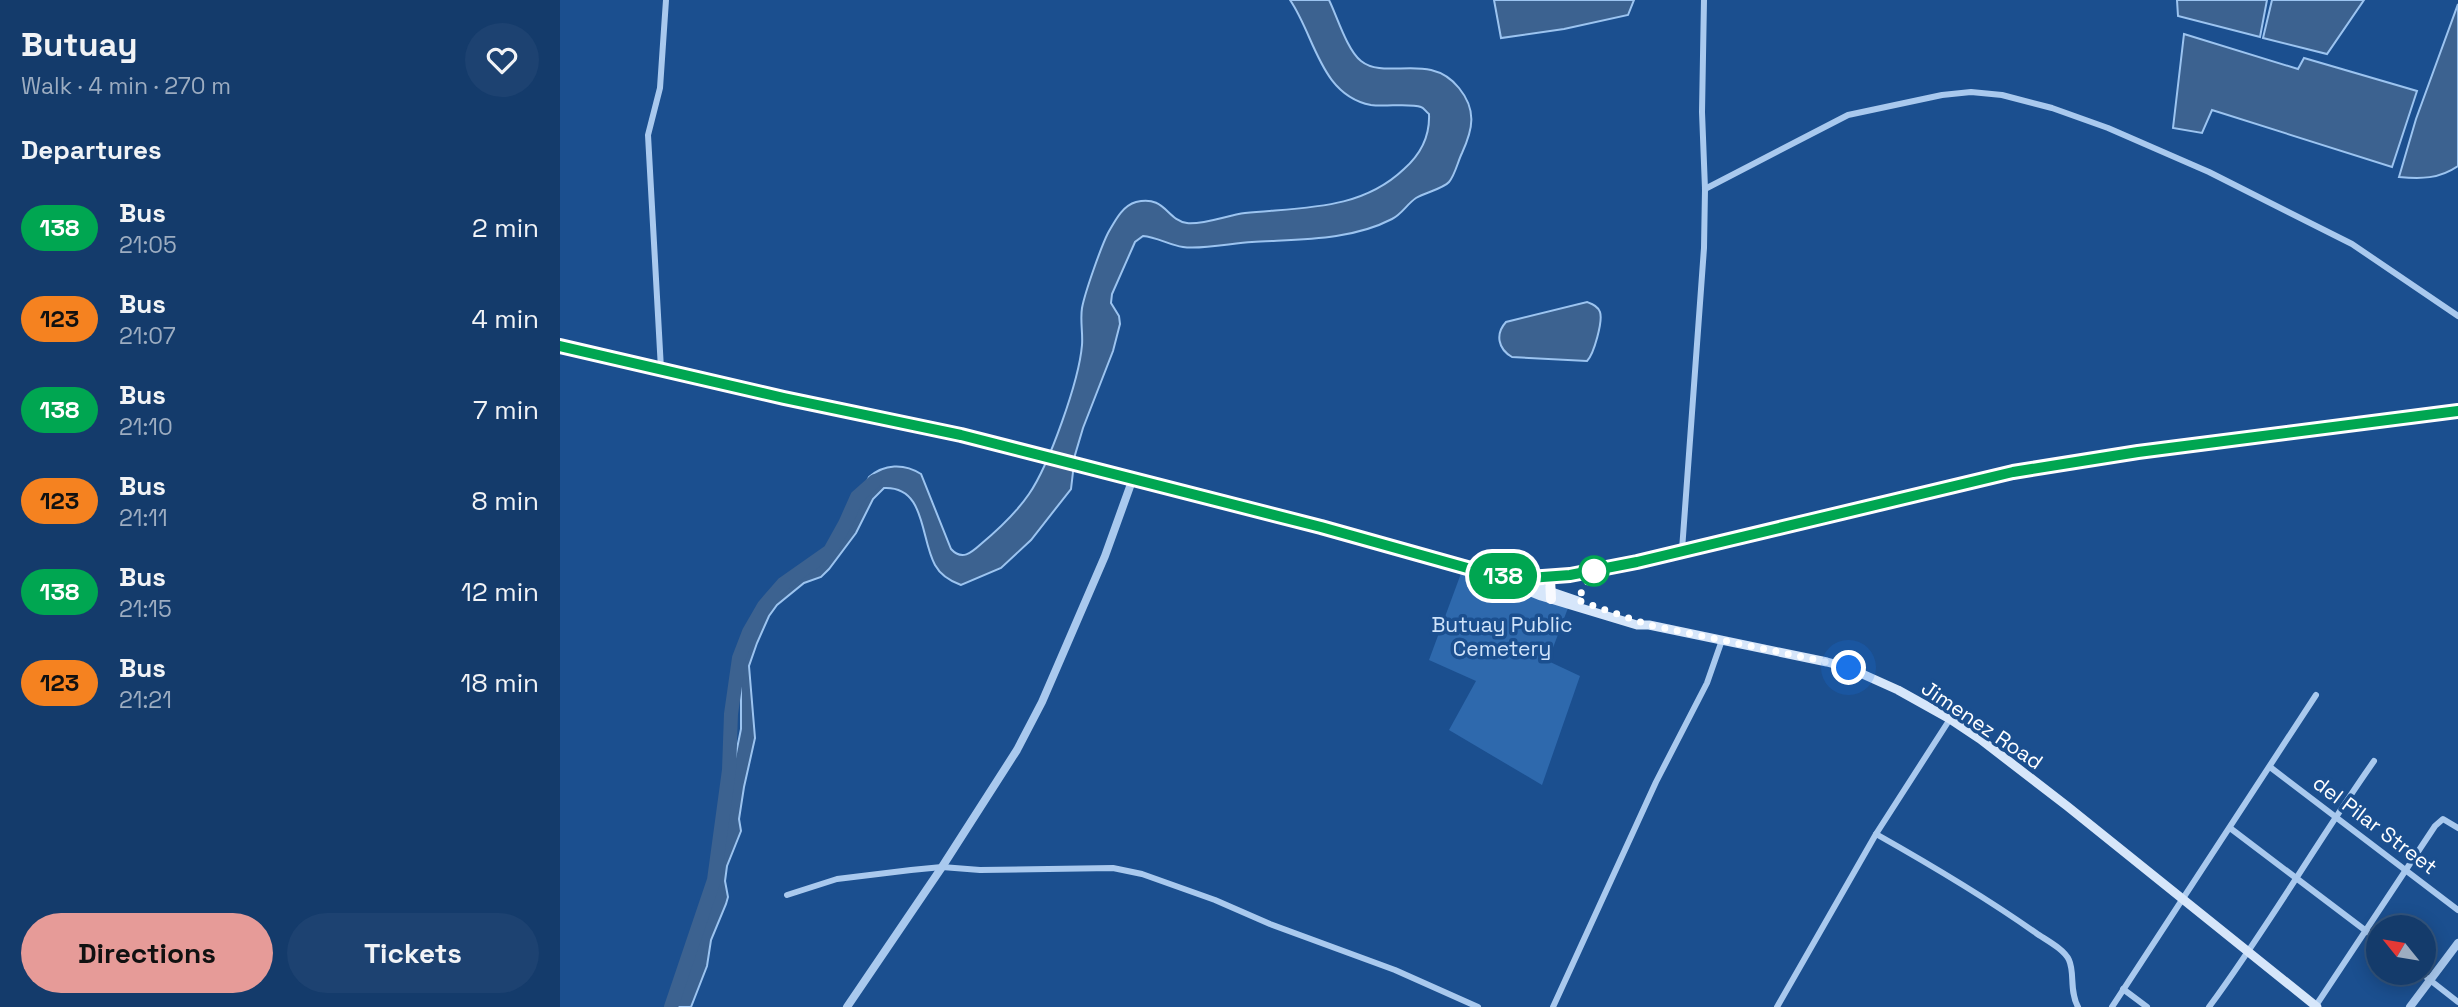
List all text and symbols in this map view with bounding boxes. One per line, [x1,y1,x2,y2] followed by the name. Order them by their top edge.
[465,23,539,97] button: heart
[21,24,138,66] text: Butuay
[21,71,231,101] text: Walk · 4 min · 270 m
[21,133,162,167] text: Departures
[119,196,166,230] text: Bus
[472,211,539,245] text: 2 min
[40,212,79,243] text: 138
[119,230,177,260] text: 21:05
[119,287,166,321] text: Bus
[471,302,539,336] text: 4 min
[40,303,79,334] text: 123
[119,321,176,351] text: 21:07
[119,378,166,412] text: Bus
[473,393,539,427] text: 7 min
[40,394,79,425] text: 138
[119,412,173,442] text: 21:10
[119,469,166,503] text: Bus
[471,484,539,518] text: 8 min
[40,485,79,516] text: 123
[119,503,168,533] text: 21:11
[1463,553,1543,599] line badge: 138
[1579,556,1609,586] unlabelled marker
[119,560,166,594] text: Bus
[1483,560,1523,591] text: 138
[461,575,539,609] text: 12 min
[40,576,79,607] text: 138
[119,594,172,624] text: 21:15
[1431,611,1573,662] park label: Butuay Public Cemetery
[1831,650,1866,685] your location
[119,651,166,685] text: Bus
[461,666,539,700] text: 18 min
[40,667,79,698] text: 123
[1916,674,2048,775] street label: Jimenez Road
[119,685,172,715] text: 21:21
[2308,769,2443,880] street label: del Pilar Street
[21,913,273,993] button: Directions
[287,913,539,993] button: Tickets
[2366,915,2436,985] north arrow
[2366,915,2436,985] map controls

